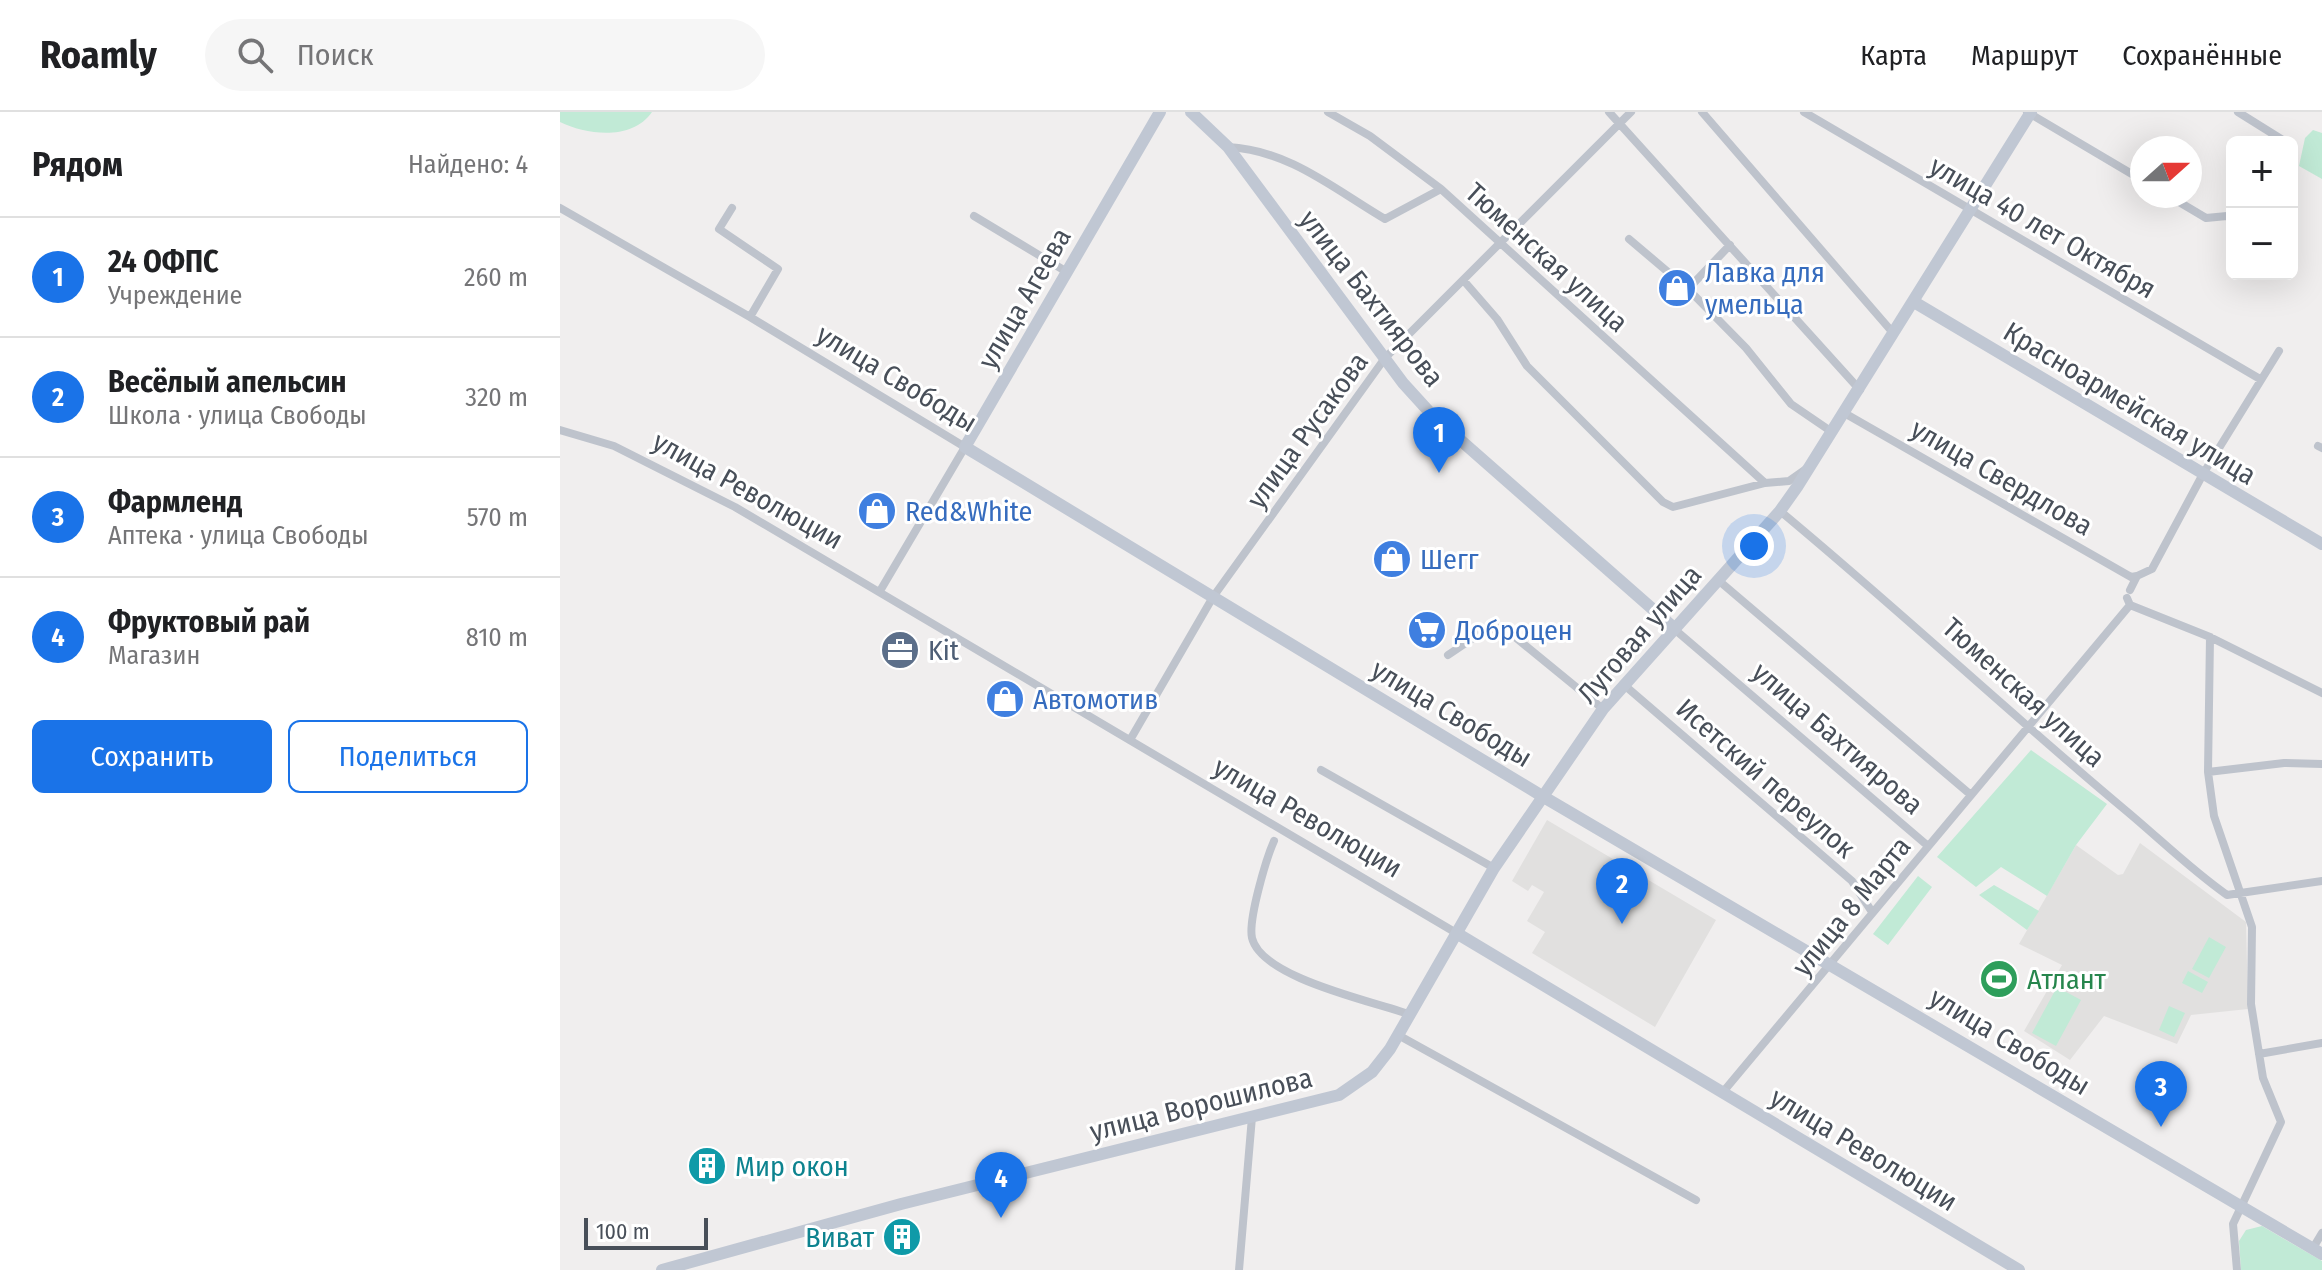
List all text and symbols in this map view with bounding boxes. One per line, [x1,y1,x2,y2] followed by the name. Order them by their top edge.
[205,19,765,91] search box
[40,32,157,78] text: Roamly
[233,33,277,77] icon: search
[297,37,374,73] text: Поиск
[1860,39,1927,72] text: Карта
[1971,39,2078,72] text: Маршрут
[2122,39,2282,72] text: Сохранённые
[2130,136,2202,208] north arrow
[2226,136,2298,280] map controls
[2226,136,2298,208] button: +
[32,144,123,185] text: Рядом
[408,149,528,180] text: Найдено: 4
[1924,149,2162,306] street label: улица 40 лет Октября
[1459,176,1635,339] street label: Тюменская улица
[1292,203,1451,393] street label: улица Бахтиярова
[2226,208,2298,280] button: −
[971,222,1078,374] street label: улица Агеева
[108,244,219,280] text: 24 ОФПС
[1705,256,1825,321] place label: Лавка для умельца
[53,262,64,293] text: 1
[464,262,528,293] text: 260 m
[1656,267,1698,309] shop icon: Лавка для умельца
[108,280,242,311] text: Учреждение
[1998,315,2262,492] street label: Красноармейская улица
[811,318,983,439] street label: улица Свободы
[1240,346,1375,515] street label: улица Русакова
[108,364,346,400] text: Весёлый апельсин
[52,382,64,413] text: 2
[465,382,528,413] text: 320 m
[108,400,367,431] text: Школа · улица Свободы
[1413,407,1465,473] pin: 1
[1905,412,2098,543] street label: улица Свердлова
[647,425,848,556] street label: улица Революции
[108,484,242,520] text: Фармленд
[856,490,898,532] shop icon: Red&White
[905,495,1032,528] place label: Red&White
[52,502,64,533] text: 3
[467,502,528,533] text: 570 m
[108,520,369,551] text: Аптека · улица Свободы
[1734,526,1774,566] your location
[1371,538,1413,580] shop icon: Шегг
[1420,543,1479,576] place label: Шегг
[1571,559,1708,710] street label: Луговая улица
[108,604,310,640] text: Фруктовый рай
[1406,609,1448,651] supermarket icon: Доброцен
[1936,611,2112,774] street label: Тюменская улица
[1454,614,1573,647] place label: Доброцен
[51,622,65,653] text: 4
[466,622,528,653] text: 810 m
[879,629,921,671] office icon: Kit
[928,634,960,667] place label: Kit
[108,640,200,671] text: Магазин
[1366,653,1538,774] street label: улица Свободы
[1746,655,1930,821] street label: улица Бахтиярова
[984,678,1026,720] shop icon: Автомотив
[1033,683,1158,716] place label: Автомотив
[1670,692,1862,865] street label: Исетский переулок
[32,720,272,793] button: Сохранить
[288,720,528,793] button: Поделиться
[1208,750,1408,885] street label: улица Революции
[1785,830,1917,982] street label: улица 8 Марта
[1596,858,1648,924] pin: 2
[1978,958,2020,1000] sports icon: Атлант
[2027,963,2107,996] place label: Атлант
[1924,981,2096,1102] street label: улица Свободы
[1086,1061,1316,1148] street label: улица Ворошилова
[2135,1061,2187,1127] pin: 3
[1764,1081,1963,1218] street label: улица Революции
[686,1145,728,1187] building icon: Мир окон
[735,1150,849,1183] place label: Мир окон
[975,1152,1027,1218] pin: 4
[584,1214,708,1250] scale bar
[881,1216,923,1258] building icon: Виват
[596,1218,650,1245] text: 100 m
[805,1221,875,1254] place label: Виват

